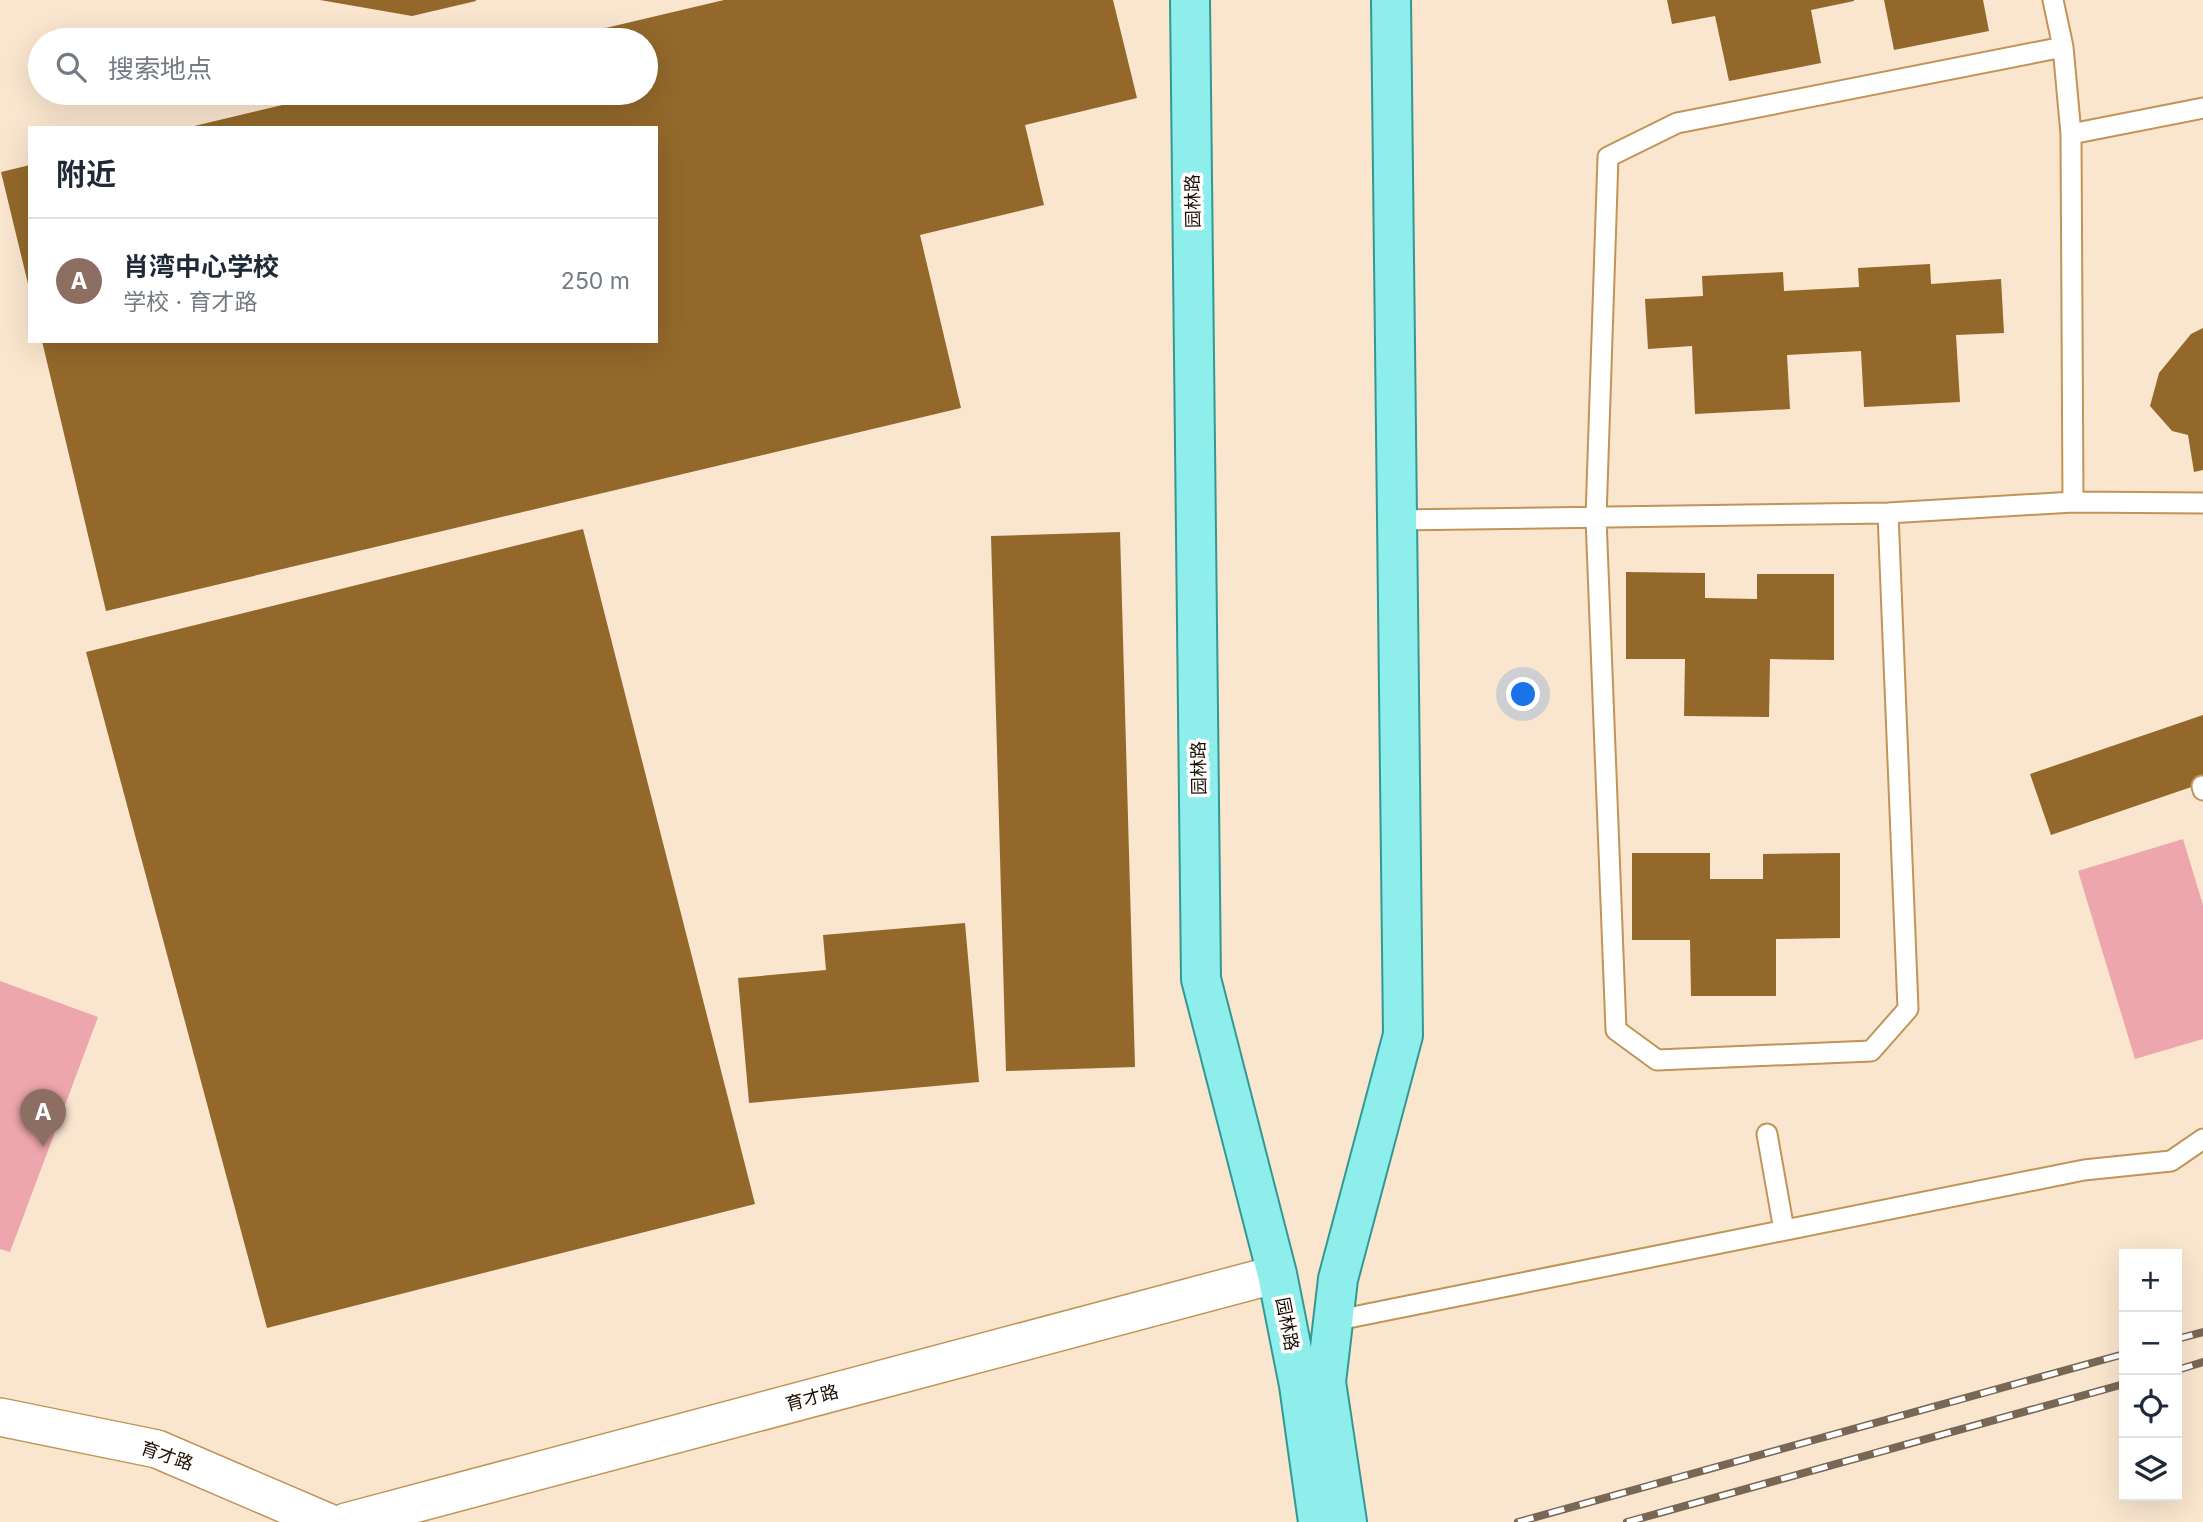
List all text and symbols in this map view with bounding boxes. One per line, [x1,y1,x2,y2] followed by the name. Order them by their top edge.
[28,28,658,105] search box
[52,48,90,86] icon: search
[108,53,212,84] text: 搜索地点
[56,156,116,192] text: 附近
[1182,174,1203,228] street label: 园林路
[123,251,279,282] text: 肖湾中心学校
[70,267,88,295] text: A
[561,267,630,295] text: 250 m
[123,288,258,316] text: 学校 · 育才路
[1506,677,1540,711] your location
[1188,741,1209,795] street label: 园林路
[20,1089,66,1147] pin: A
[2119,1249,2182,1501] map controls
[2119,1249,2182,1312] button: +
[1272,1295,1303,1352] street label: 园林路
[2119,1312,2182,1375] button: −
[2119,1375,2182,1438] button: locate
[783,1380,841,1415] street label: 育才路
[138,1437,196,1474] street label: 育才路
[2119,1438,2182,1501] button: layers

